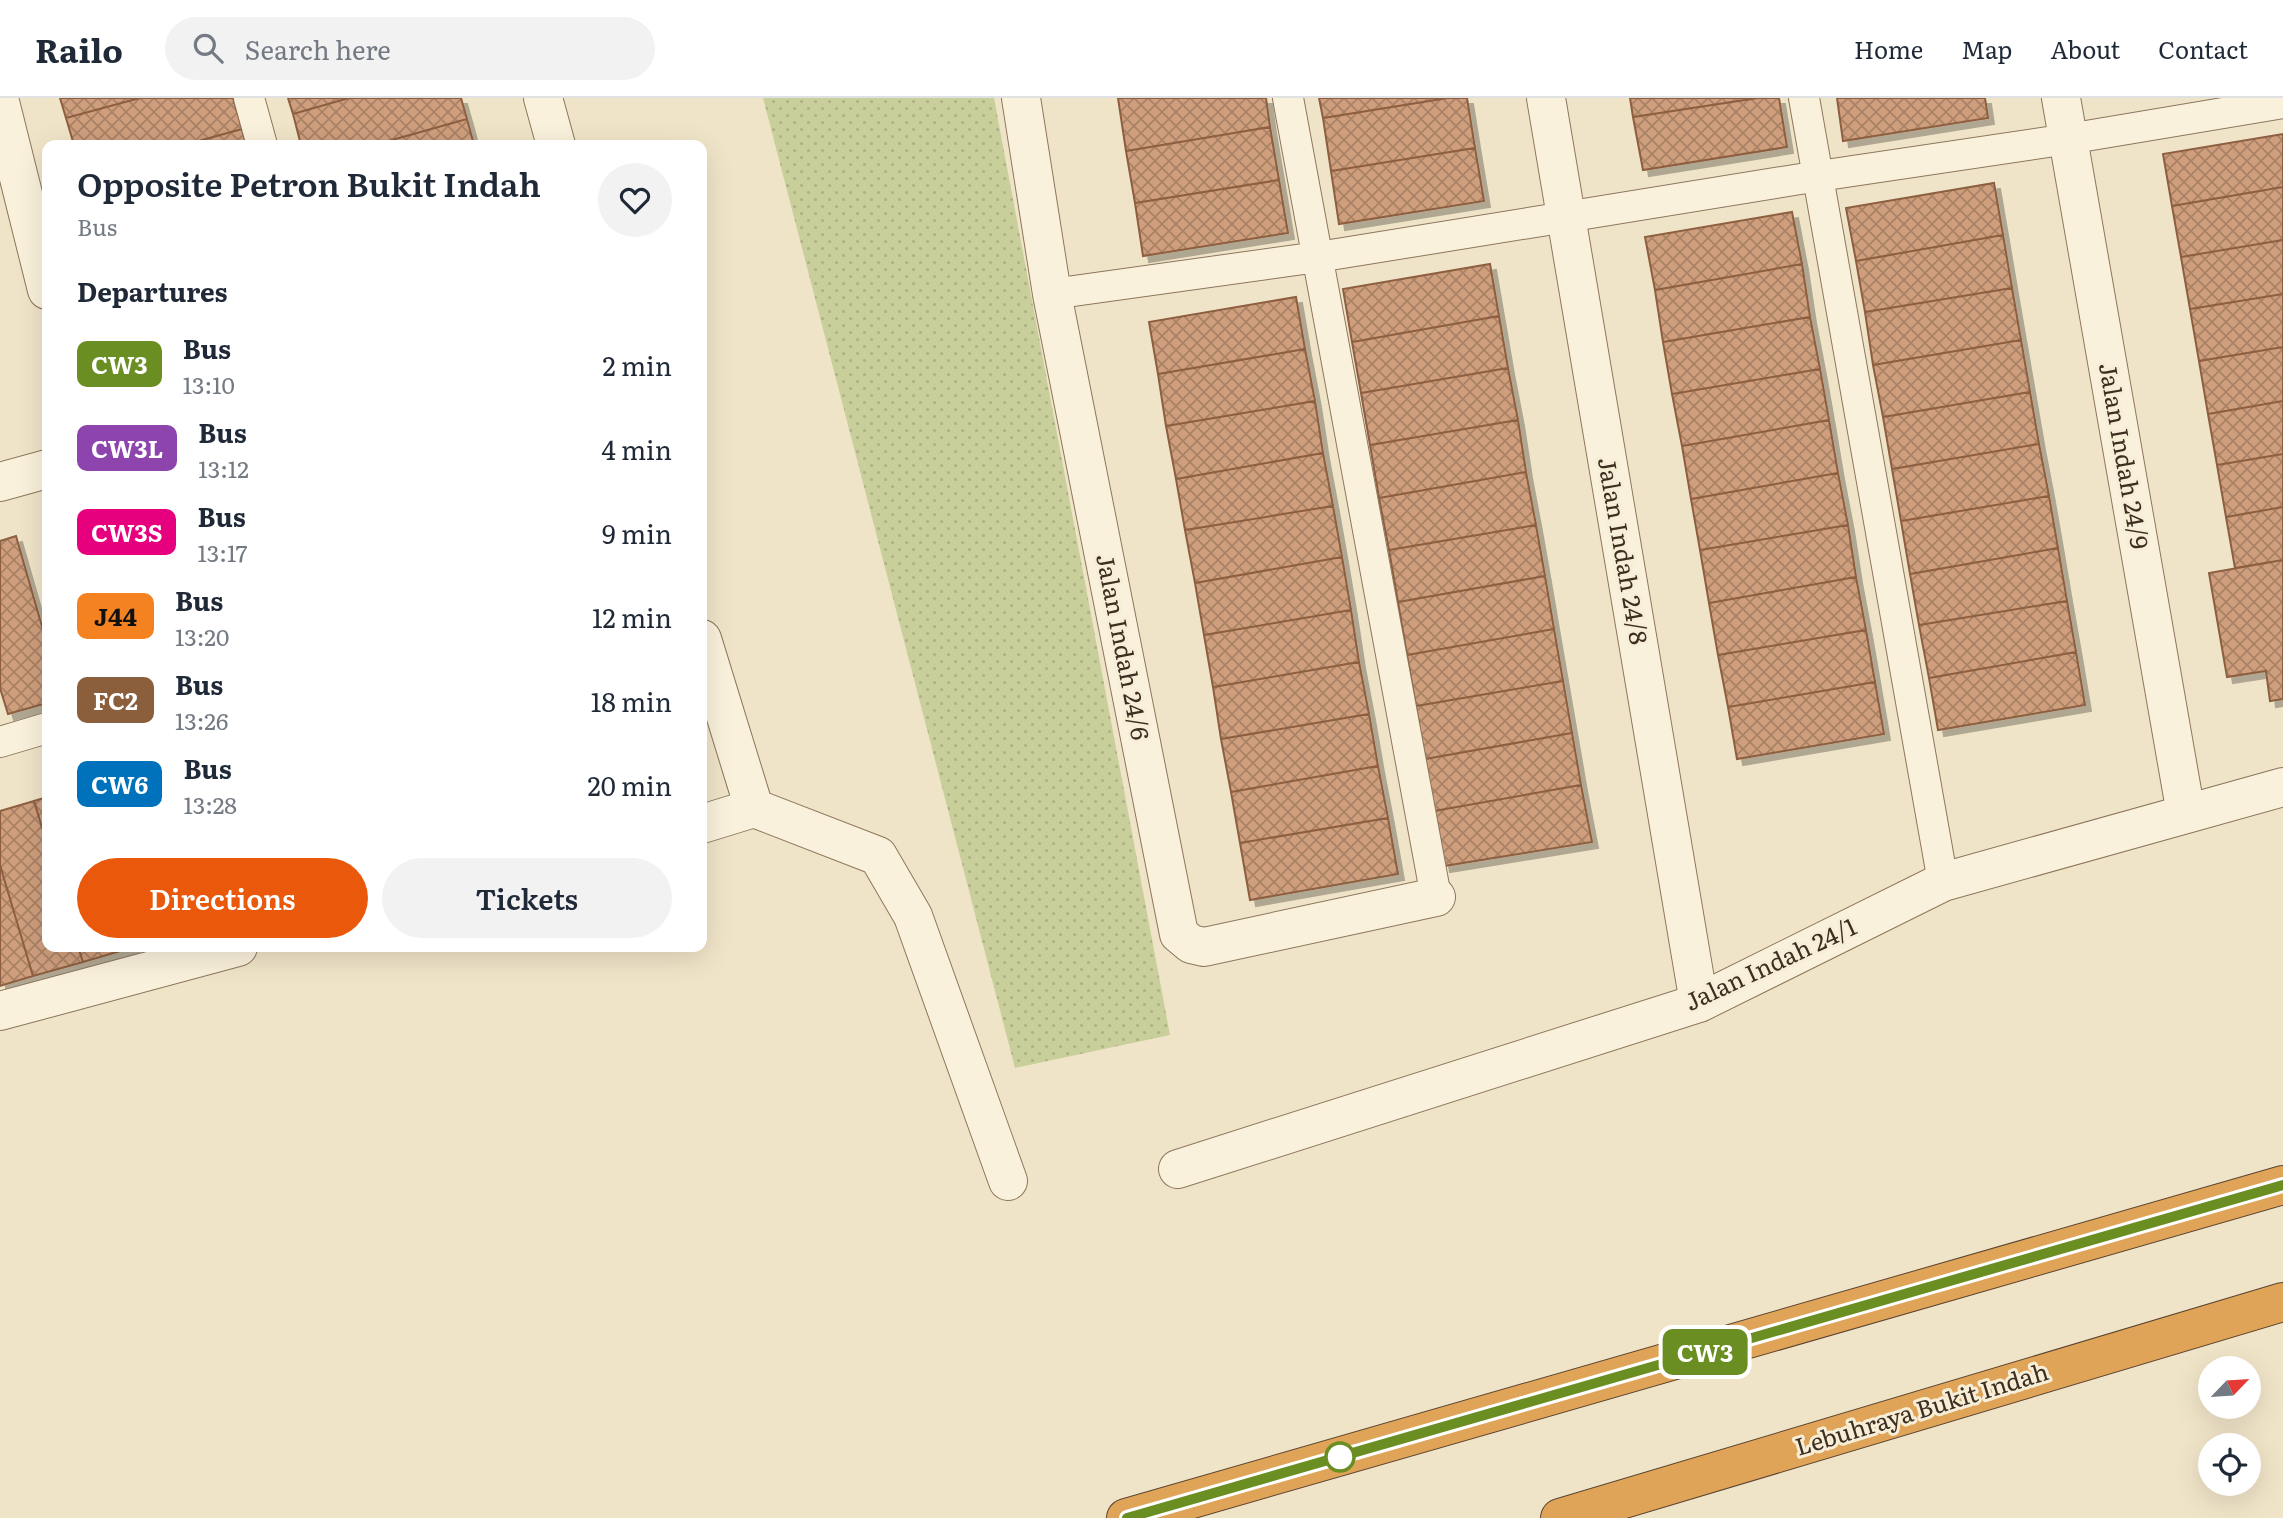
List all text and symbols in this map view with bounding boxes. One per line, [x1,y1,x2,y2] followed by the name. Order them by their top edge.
[165,17,655,80] search box
[35,24,123,73] text: Railo
[189,29,227,67] icon: search
[245,29,391,68] text: Search here
[1854,31,1923,66] text: Home
[1961,31,2012,66] text: Map
[2050,31,2120,66] text: About
[2158,31,2248,66] text: Contact
[77,158,541,207] text: Opposite Petron Bukit Indah
[598,163,672,237] button: heart
[77,209,117,243] text: Bus
[77,271,228,310] text: Departures
[183,328,231,367] text: Bus
[603,345,672,384] text: 2 min
[91,346,148,381] text: CW3
[2092,360,2159,552] street label: Jalan Indah 24/9
[183,367,235,401] text: 13:10
[198,412,247,451] text: Bus
[601,429,672,468] text: 4 min
[91,430,163,465] text: CW3L
[198,451,249,485] text: 13:12
[1591,454,1658,647] street label: Jalan Indah 24/8
[197,496,246,535] text: Bus
[602,513,672,552] text: 9 min
[91,514,162,549] text: CW3S
[197,535,247,569] text: 13:17
[1089,550,1160,743] street label: Jalan Indah 24/6
[175,580,223,619] text: Bus
[592,597,672,636] text: 12 min
[94,598,137,633] text: J44
[175,619,229,653] text: 13:20
[175,664,223,703] text: Bus
[591,681,672,720] text: 18 min
[93,682,138,717] text: FC2
[175,703,228,737] text: 13:26
[183,748,232,787] text: Bus
[587,765,672,804] text: 20 min
[91,766,148,801] text: CW6
[183,787,237,821] text: 13:28
[77,858,368,938] button: Directions
[382,858,672,938] button: Tickets
[1678,907,1862,1018] street label: Jalan Indah 24/1
[1665,1329,1745,1375] line badge: CW3
[1677,1334,1733,1369] text: CW3
[1790,1352,2052,1463] street label: Lebuhraya Bukit Indah
[2198,1356,2261,1419] north arrow
[2198,1356,2261,1496] map controls
[2198,1433,2261,1496] button: locate
[1325,1442,1355,1472] unlabelled marker

